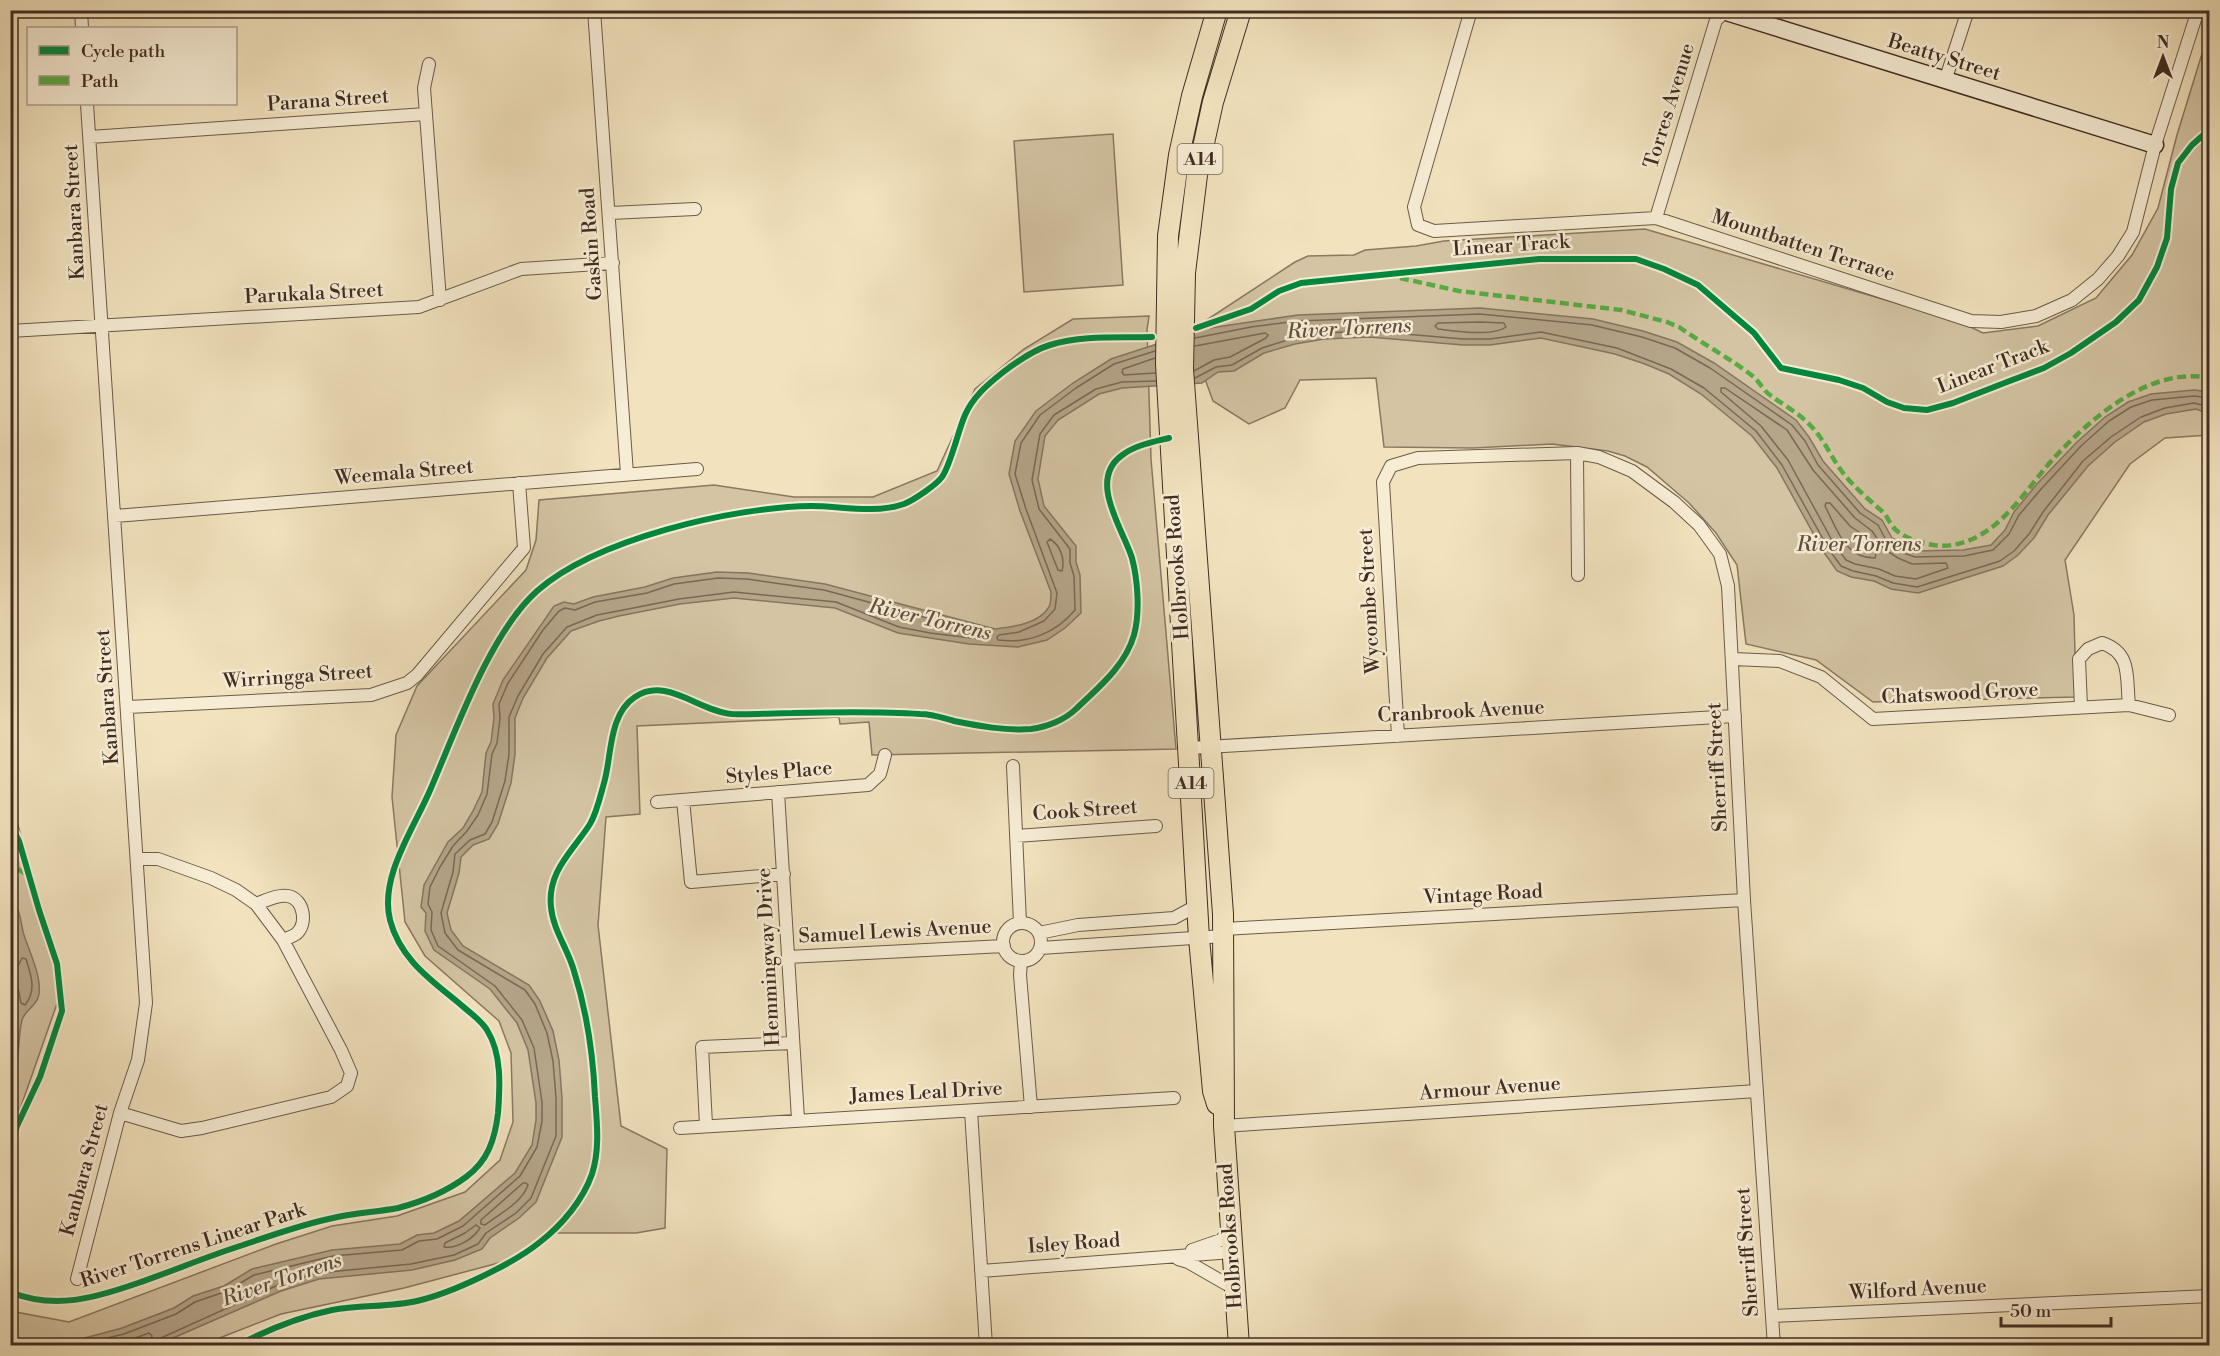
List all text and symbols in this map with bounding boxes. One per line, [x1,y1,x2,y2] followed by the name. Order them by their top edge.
[27,27,237,105] legend
[2133,27,2193,87] north arrow
[1884,29,2003,87] street label: Beatty Street
[2157,33,2170,53] text: N
[81,40,165,63] text: Cycle path
[1639,40,1701,172] street label: Torres Avenue
[81,70,119,93] text: Path
[266,84,390,118] street label: Parana Street
[59,143,91,281] street label: Kanbara Street
[1178,144,1222,174] road number: A14
[576,186,608,301] street label: Gaskin Road
[1708,205,1898,287] street label: Mountbatten Terrace
[1452,229,1572,263] street label: Linear Track
[244,278,384,310] street label: Parukala Street
[1285,313,1412,345] water label: River Torrens
[1934,334,2054,400] street label: Linear Track
[333,454,474,492] street label: Weemala Street
[1160,493,1196,641] street label: Holbrooks Road
[1354,528,1386,675] street label: Wycombe Street
[1796,532,1922,558] water label: River Torrens
[865,593,994,647] water label: River Torrens
[91,628,125,766] street label: Kanbara Street
[221,659,374,695] street label: Wirringga Street
[1881,677,2039,711] street label: Chatswood Grove
[1377,695,1545,729] street label: Cranbrook Avenue
[1702,702,1734,832] street label: Sherriff Street
[725,756,833,790] street label: Styles Place
[1168,768,1214,798] road number: A14
[1032,795,1138,827] street label: Cook Street
[752,867,786,1047] street label: Hemmingway Drive
[1421,879,1544,911] street label: Vintage Road
[798,914,992,950] street label: Samuel Lewis Avenue
[1417,1072,1562,1106] street label: Armour Avenue
[848,1076,1003,1110] street label: James Leal Drive
[55,1101,115,1239] street label: Kanbara Street
[1213,1162,1249,1310] street label: Holbrooks Road
[1731,1187,1765,1317] street label: Sherriff Street
[77,1198,309,1294] street label: River Torrens Linear Park
[1027,1228,1122,1260] street label: Isley Road
[219,1248,345,1312] water label: River Torrens
[1847,1274,1988,1306] street label: Wilford Avenue
[2001,1290,2110,1328] scale bar
[2010,1300,2052,1323] text: 50 m

